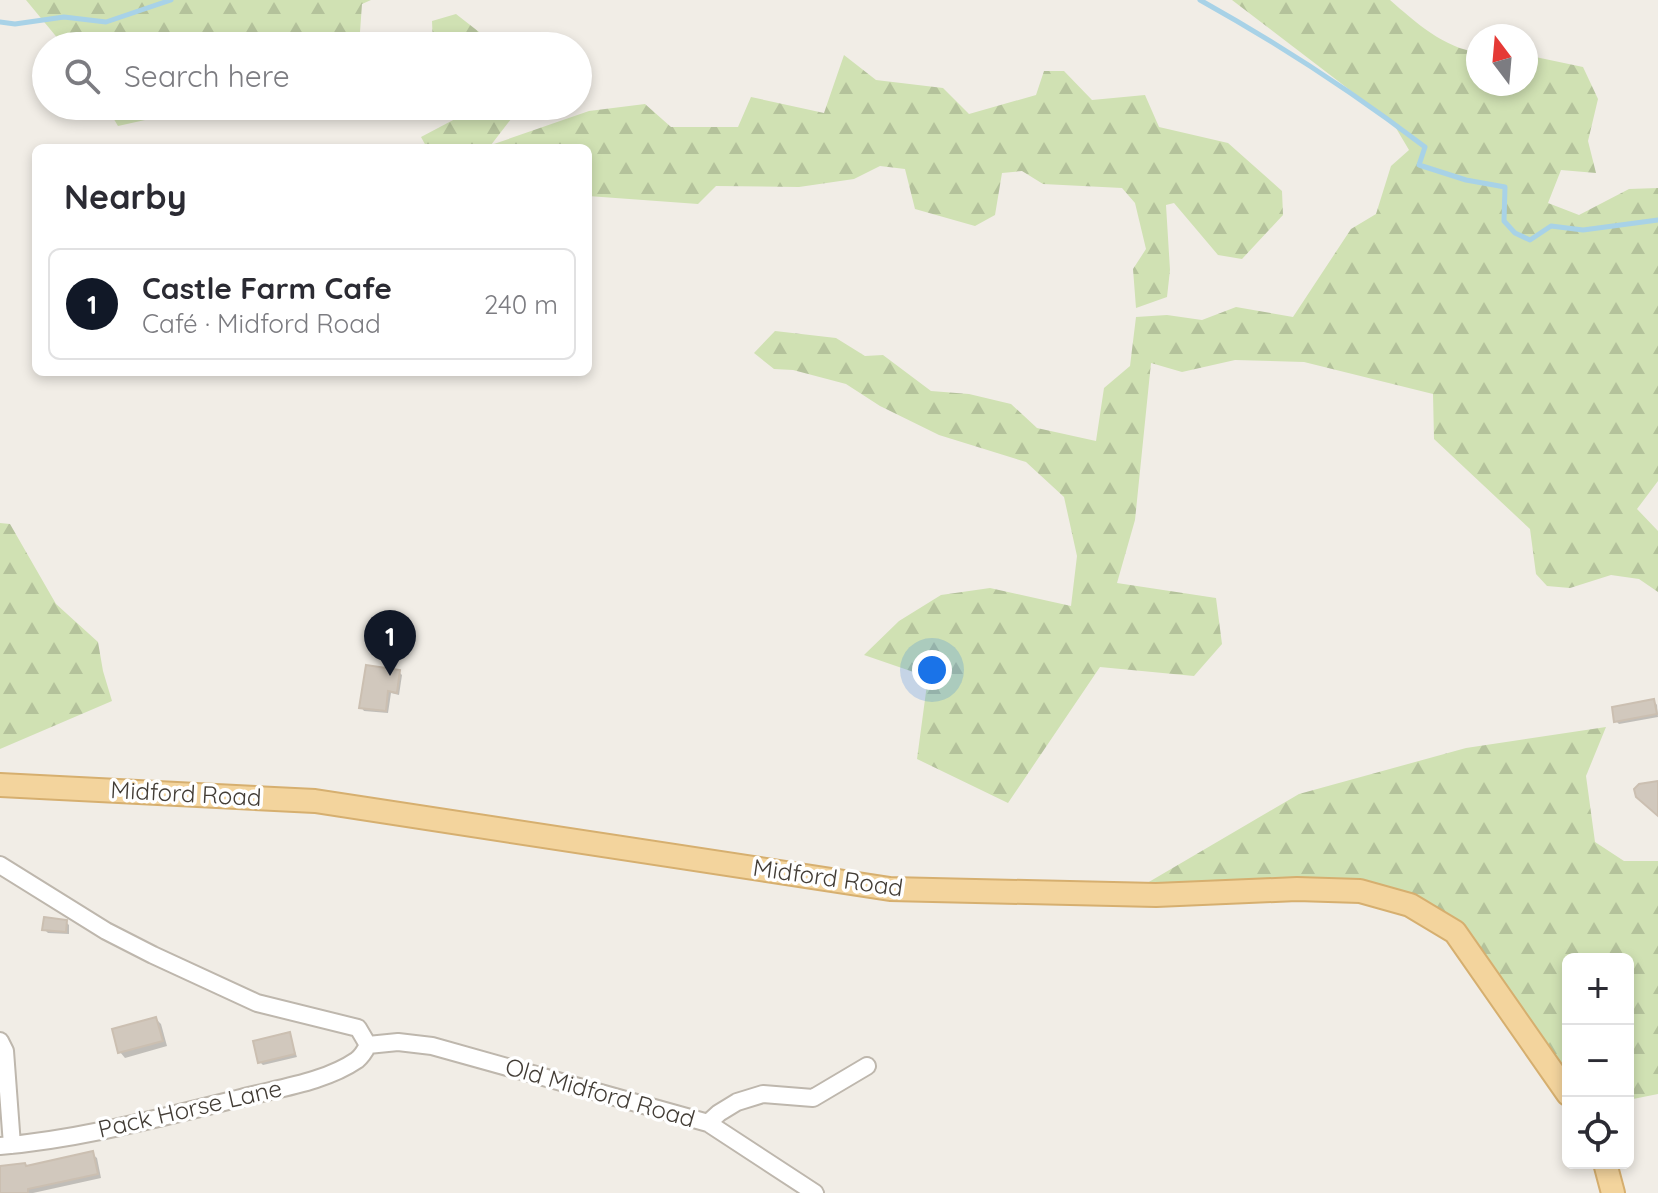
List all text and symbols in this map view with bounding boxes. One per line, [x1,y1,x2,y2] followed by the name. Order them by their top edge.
[1466,24,1538,96] north arrow
[32,32,592,120] search box
[60,54,104,98] icon: search
[124,57,290,95] text: Search here
[64,175,187,218] text: Nearby
[142,269,392,307] text: Castle Farm Cafe
[87,288,97,321] text: 1
[484,288,558,321] text: 240 m
[142,307,381,340] text: Café · Midford Road
[364,610,416,676] pin: 1
[912,650,952,690] your location
[110,774,262,812] street label: Midford Road
[751,852,905,902] street label: Midford Road
[1562,953,1634,1169] map controls
[1562,953,1634,1025] button: +
[1562,1025,1634,1097] button: −
[502,1051,699,1133] street label: Old Midford Road
[95,1072,285,1144] street label: Pack Horse Lane
[1562,1097,1634,1169] button: locate

